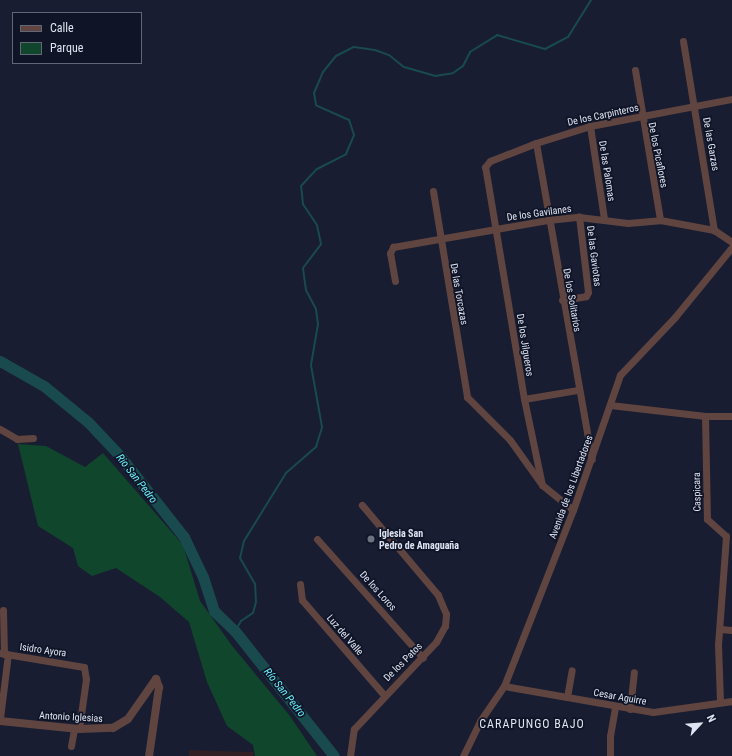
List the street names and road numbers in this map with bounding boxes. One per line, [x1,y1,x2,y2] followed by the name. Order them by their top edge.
[566,102,640,128] street label: De los Carpinteros
[700,116,722,172] street label: De las Garzas
[646,121,670,189] street label: De los Picaflores
[596,140,618,202] street label: De las Palomas
[506,203,572,223] street label: De los Gavilanes
[584,225,604,287] street label: De las Gaviotas
[448,262,470,326] street label: De las Torcazas
[561,267,583,333] street label: De los Solitarios
[514,313,536,377] street label: De los Jilgueros
[547,433,595,541] street label: Avenida de los Libertadores
[691,472,703,512] street label: Caspicara
[357,569,399,613] street label: De los Loros
[324,612,366,658] street label: Luz del Valle
[381,640,425,684] street label: De los Patos
[19,641,67,659] street label: Isidro Ayora
[593,686,647,708] street label: Cesar Aguirre
[39,709,103,725] street label: Antonio Iglesias

